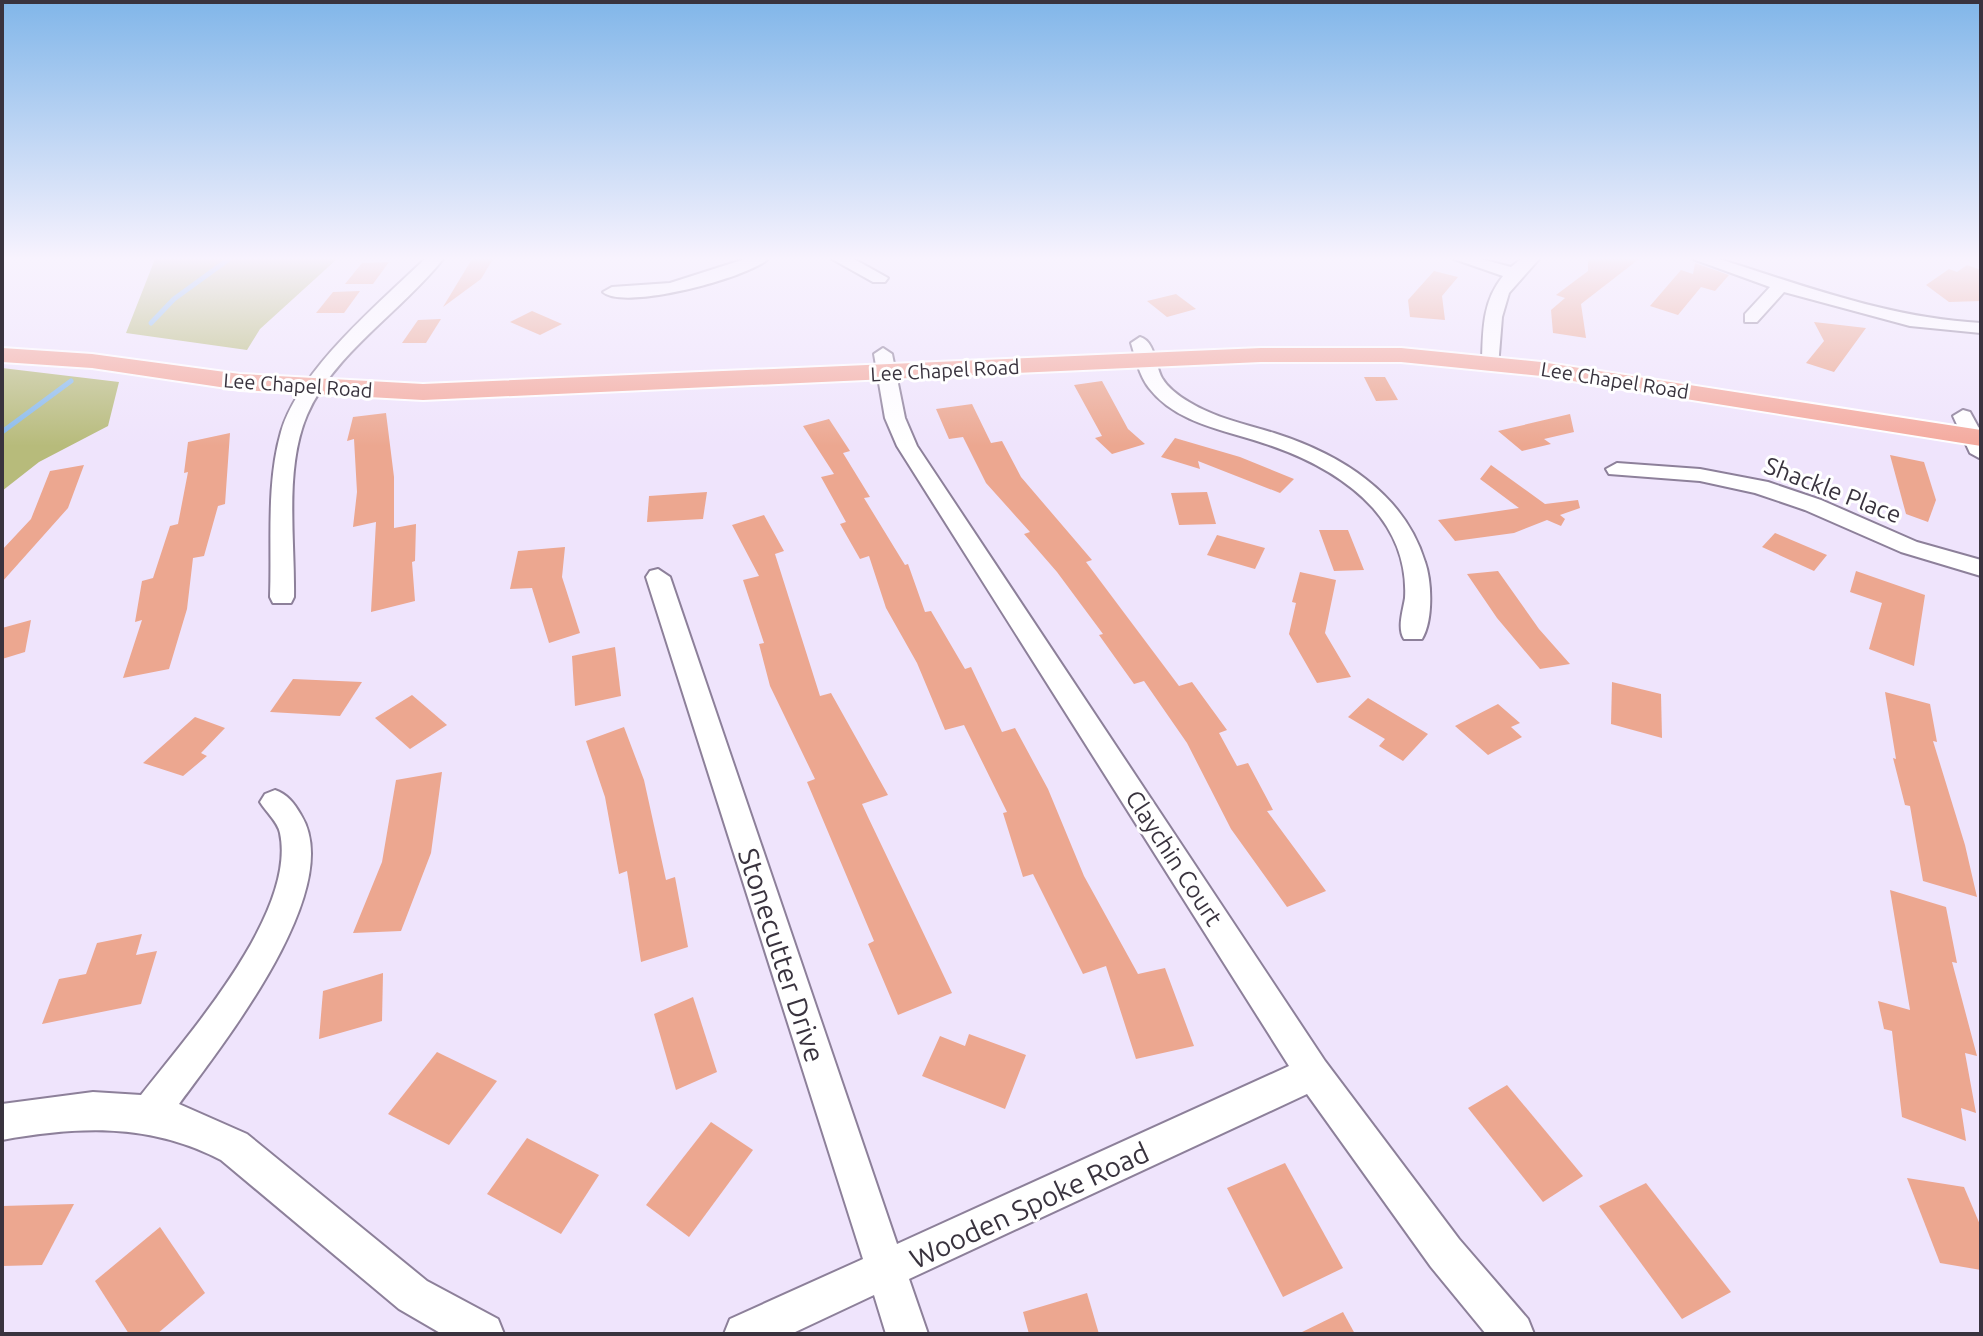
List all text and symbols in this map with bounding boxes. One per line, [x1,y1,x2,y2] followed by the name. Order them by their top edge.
[870,355,1020,385] street label: Lee Chapel Road
[1539,357,1691,403] street label: Lee Chapel Road
[223,368,373,402] street label: Lee Chapel Road
[1761,452,1905,528] street label: Shackle Place
[1120,785,1228,931] street label: Claychin Court
[733,844,831,1066] street label: Stonecutter Drive
[905,1136,1153,1274] street label: Wooden Spoke Road

